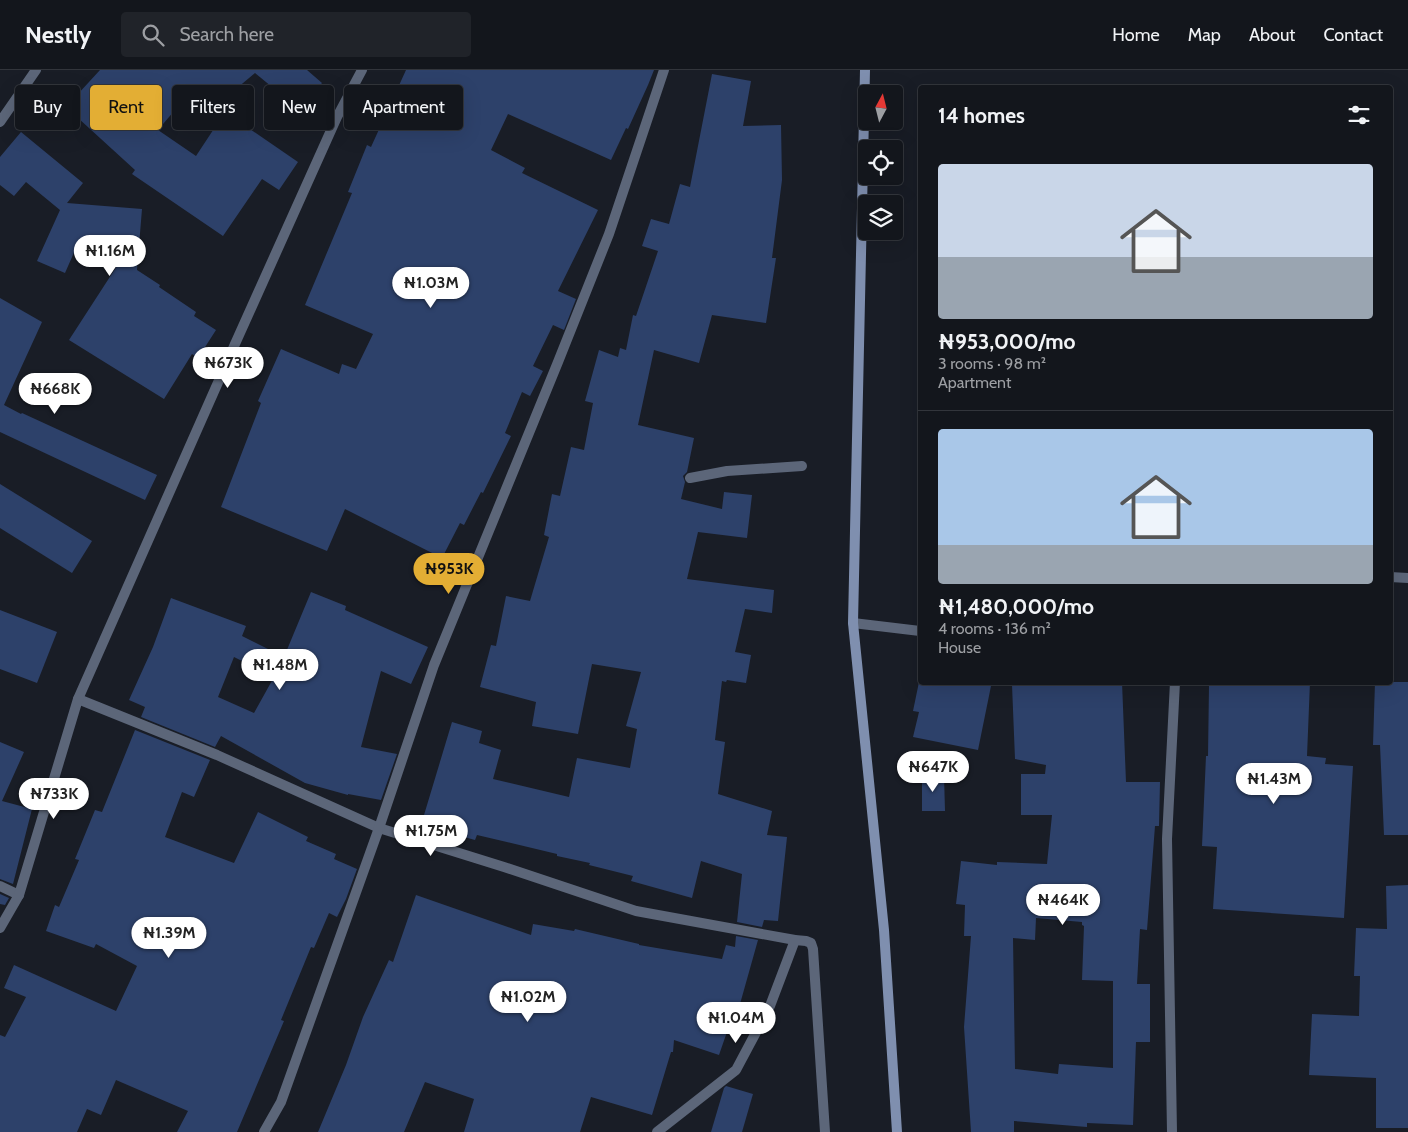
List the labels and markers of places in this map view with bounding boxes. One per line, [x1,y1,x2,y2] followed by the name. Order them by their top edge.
[69,234,151,277] pin: ₦1.16M
[390,266,472,309] pin: ₦1.03M
[193,346,263,389] pin: ₦673K
[20,372,90,415] pin: ₦668K
[414,552,484,595] pin: ₦953K
[239,648,321,691] pin: ₦1.48M
[898,750,968,793] pin: ₦647K
[1233,762,1315,805] pin: ₦1.43M
[19,778,89,820] pin: ₦733K
[390,814,472,857] pin: ₦1.75M
[1028,884,1098,926] pin: ₦464K
[128,916,210,959] pin: ₦1.39M
[487,980,569,1023] pin: ₦1.02M
[695,1002,777,1044] pin: ₦1.04M

